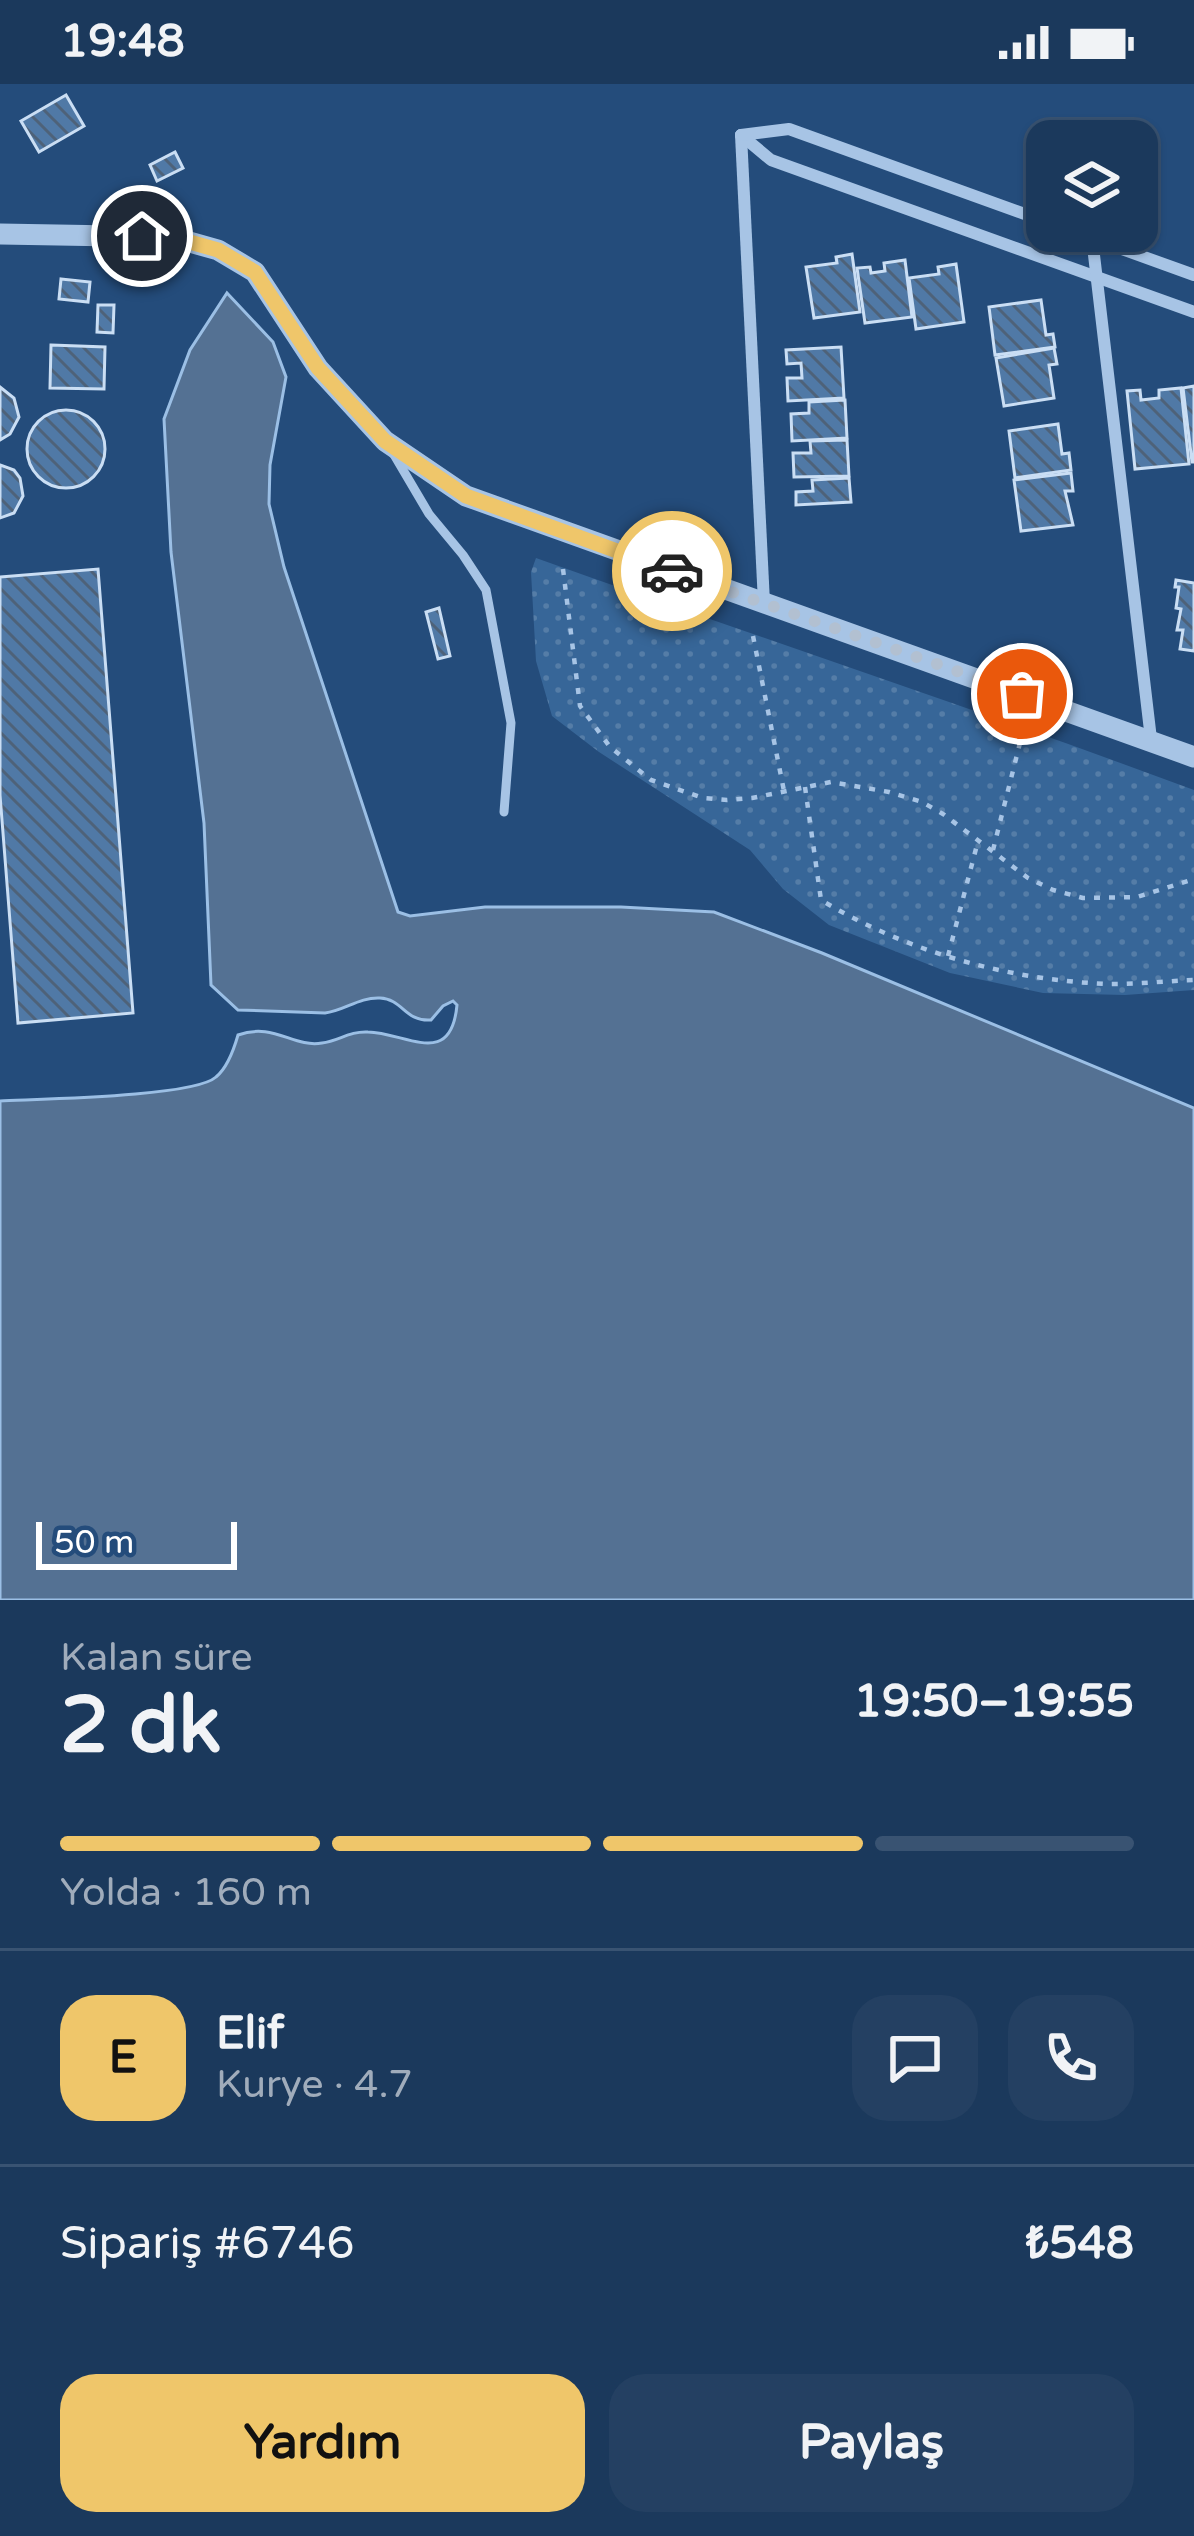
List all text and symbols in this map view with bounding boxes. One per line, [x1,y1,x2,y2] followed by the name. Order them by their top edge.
[60,15,185,69] text: 19:48
[1026,120,1158,252] map controls
[1026,120,1158,252] button: layers
[91,185,193,287] pin
[109,203,175,269] icon: home
[612,511,732,631] courier
[639,538,705,604] icon: car
[971,643,1073,745] pin
[989,661,1055,727] icon: bag
[36,1516,237,1569] scale bar
[54,1523,134,1562] text: 50 m
[60,1634,252,1681] text: Kalan süre
[854,1675,1134,1729] text: 19:50–19:55
[60,1679,221,1773] text: 2 dk
[60,1869,312,1916] text: Yolda · 160 m
[852,1995,978,2121] button: chat
[1008,1995,1134,2121] button: phone
[216,2007,284,2061] text: Elif
[109,2031,137,2085] text: E
[216,2061,413,2108] text: Kurye · 4.7
[60,2217,355,2271] text: Sipariş #6746
[1025,2217,1134,2271] text: ₺548
[60,2374,585,2512] button: Yardım
[609,2374,1134,2512] button: Paylaş

